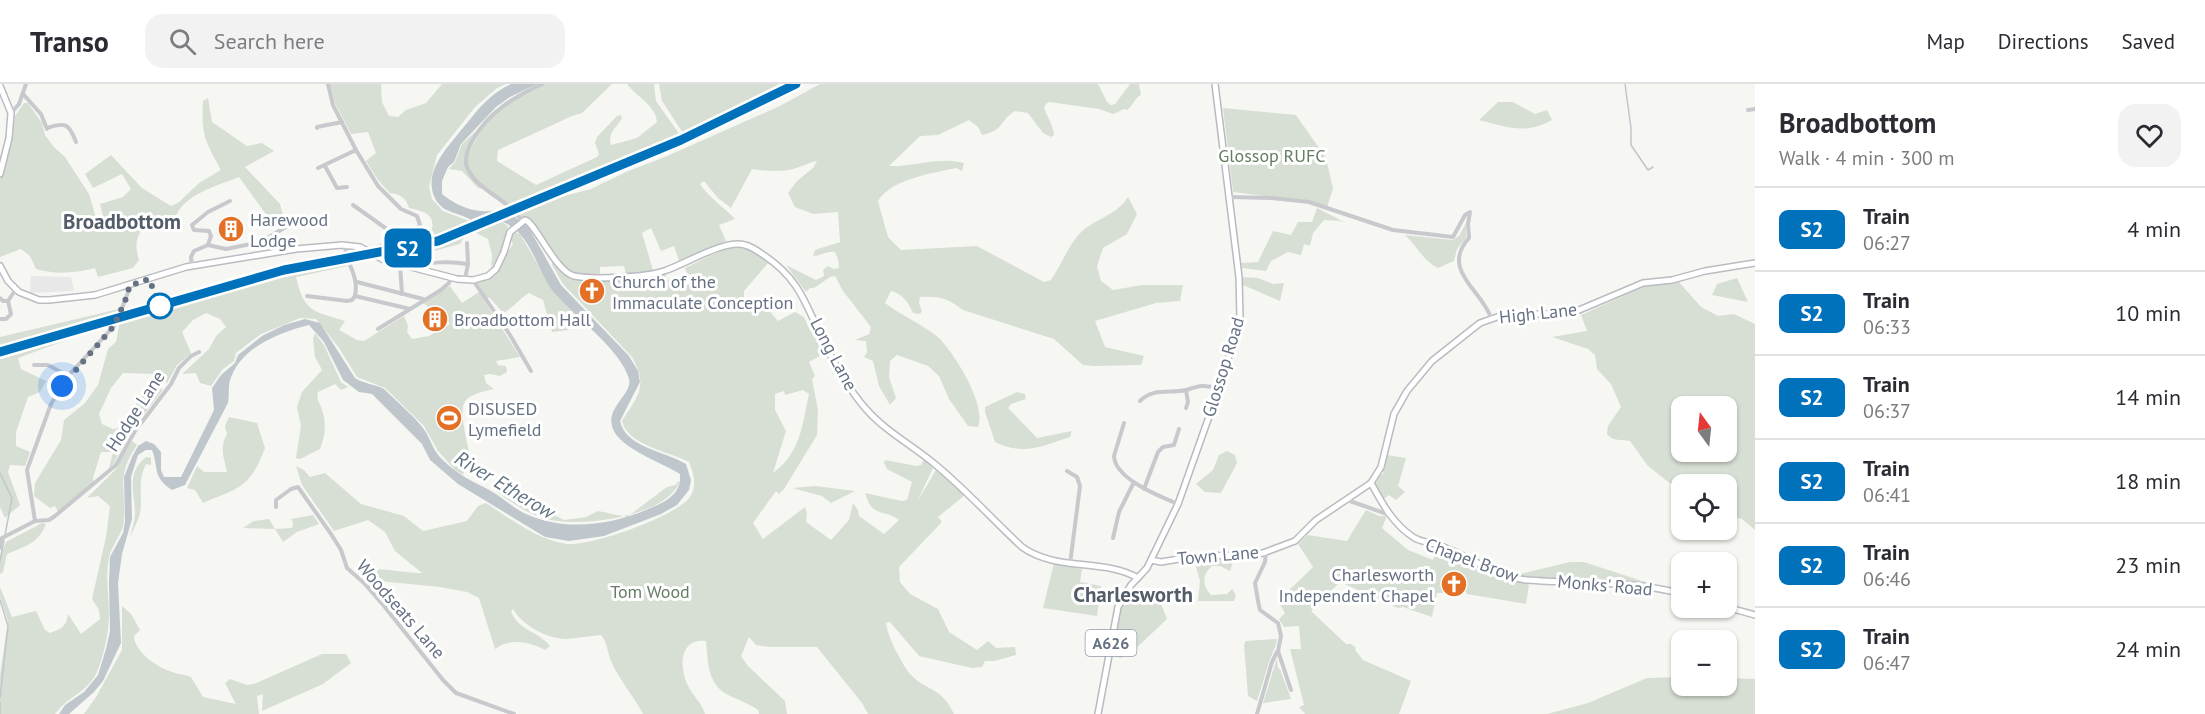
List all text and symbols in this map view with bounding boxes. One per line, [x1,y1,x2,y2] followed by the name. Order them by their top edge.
[145,14,565,68] search box
[30,23,109,60] text: Transo
[166,25,199,58] icon: search
[214,27,325,55] text: Search here
[1926,28,1965,55] text: Map
[1998,28,2089,55] text: Directions
[2122,28,2175,55] text: Saved
[1779,104,1936,141] text: Broadbottom
[2118,104,2181,167] button: heart
[1218,144,1326,167] park label: Glossop RUFC
[1779,145,1955,171] text: Walk · 4 min · 300 m
[1863,202,1910,230] text: Train
[63,208,181,235] district label: Broadbottom
[250,208,328,252] place label: Harewood Lodge
[216,214,246,244] building icon: Harewood Lodge
[2127,215,2181,243] text: 4 min
[1800,216,1824,243] text: S2
[381,228,435,268] line badge: S2
[1863,230,1911,256] text: 06:27
[396,235,420,262] text: S2
[612,270,793,314] place label: Church of the Immaculate Conception
[577,276,607,306] church icon: Church of the Immaculate Conception
[1863,286,1910,314] text: Train
[147,293,173,319] unlabelled marker
[1498,297,1578,329] street label: High Lane
[2115,299,2181,327] text: 10 min
[1800,300,1824,327] text: S2
[420,304,450,334] building icon: Broadbottom Hall
[454,308,592,331] place label: Broadbottom Hall
[805,314,863,394] street label: Long Lane
[1197,314,1249,420] street label: Glossop Road
[1863,314,1911,340] text: 06:33
[100,366,170,456] street label: Hodge Lane
[1863,370,1910,398] text: Train
[47,371,77,401] your location
[2115,383,2181,411] text: 14 min
[1800,384,1824,411] text: S2
[1671,396,1737,462] north arrow
[1671,396,1737,696] map controls
[468,397,542,441] place label: DISUSED Lymefield
[1863,398,1911,424] text: 06:37
[434,403,464,433] sports icon: DISUSED Lymefield
[450,445,561,526] water label: River Etherow
[1863,454,1910,482] text: Train
[2115,467,2181,495] text: 18 min
[1800,468,1824,495] text: S2
[1671,474,1737,540] button: locate
[1863,482,1911,508] text: 06:41
[1422,533,1522,588] street label: Chapel Brow
[1863,538,1910,566] text: Train
[1176,540,1260,570] street label: Town Lane
[2115,551,2181,579] text: 23 min
[1671,552,1737,618] button: +
[1800,552,1824,579] text: S2
[352,555,450,663] street label: Woodseats Lane
[1279,563,1435,607] place label: Charlesworth Independent Chapel
[1863,566,1911,592] text: 06:46
[1439,569,1469,599] church icon: Charlesworth Independent Chapel
[1557,569,1653,601] street label: Monks' Road
[610,580,690,603] park label: Tom Wood
[1073,581,1193,608] district label: Charlesworth
[1863,622,1910,650] text: Train
[1086,630,1136,656] road number: A626
[1671,630,1737,696] button: −
[2115,635,2181,663] text: 24 min
[1800,636,1824,663] text: S2
[1863,650,1911,676] text: 06:47

